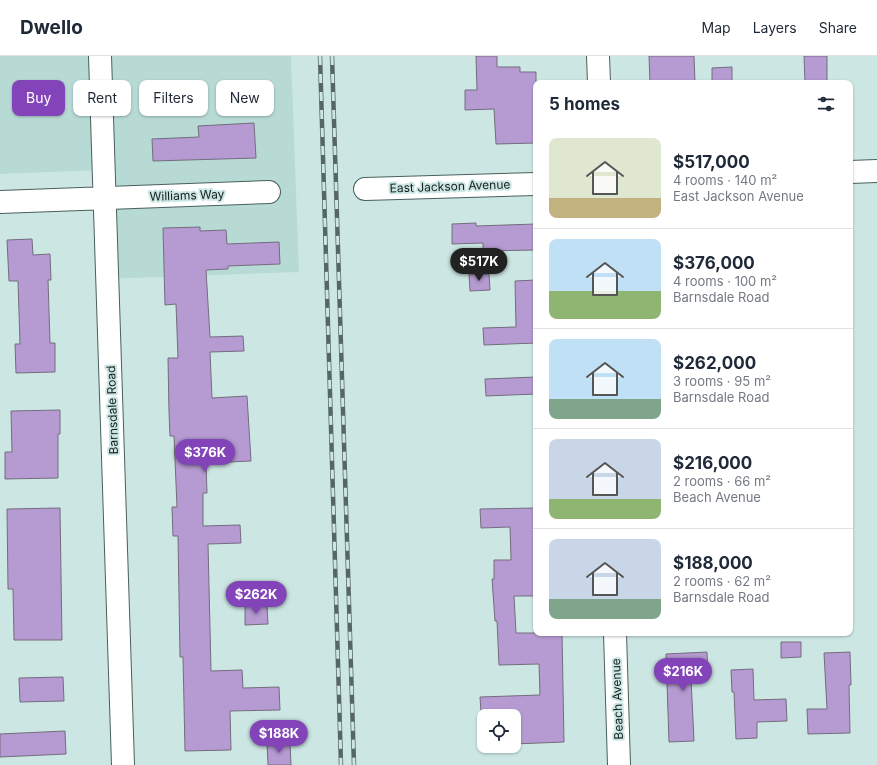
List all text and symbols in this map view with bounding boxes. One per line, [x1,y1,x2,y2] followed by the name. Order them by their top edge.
[20,16,83,39] text: Dwello
[702,19,731,36] text: Map
[753,19,797,36] text: Layers
[819,19,857,36] text: Share
[12,80,65,116] chip: Buy
[73,80,131,116] chip: Rent
[139,80,208,116] chip: Filters
[216,80,274,116] chip: New
[815,93,837,115] icon: filters
[549,94,620,114] text: 5 homes
[673,152,750,172] text: $517,000
[581,154,629,202] icon: home
[673,172,777,188] text: 4 rooms · 140 m²
[389,176,511,196] street label: East Jackson Avenue
[149,186,225,204] street label: Williams Way
[673,188,804,204] text: East Jackson Avenue
[451,248,507,282] pin: $517K
[459,253,499,269] text: $517K
[673,253,755,273] text: $376,000
[581,255,629,303] icon: home
[673,273,777,289] text: 4 rooms · 100 m²
[673,289,769,305] text: Barnsdale Road
[673,353,756,373] text: $262,000
[581,355,629,403] icon: home
[103,365,121,455] street label: Barnsdale Road
[673,373,771,389] text: 3 rooms · 95 m²
[673,389,769,405] text: Barnsdale Road
[177,439,233,473] pin: $376K
[184,444,226,460] text: $376K
[673,453,752,473] text: $216,000
[581,455,629,503] icon: home
[673,473,771,489] text: 2 rooms · 66 m²
[673,489,761,505] text: Beach Avenue
[673,553,753,573] text: $188,000
[581,555,629,603] icon: home
[673,573,771,589] text: 2 rooms · 62 m²
[228,581,284,615] pin: $262K
[235,586,277,602] text: $262K
[673,589,769,605] text: Barnsdale Road
[608,658,626,740] street label: Beach Avenue
[655,658,711,692] pin: $216K
[663,663,703,679] text: $216K
[477,709,521,753] map controls
[477,709,521,753] button: locate
[251,720,307,754] pin: $188K
[259,725,299,741] text: $188K

